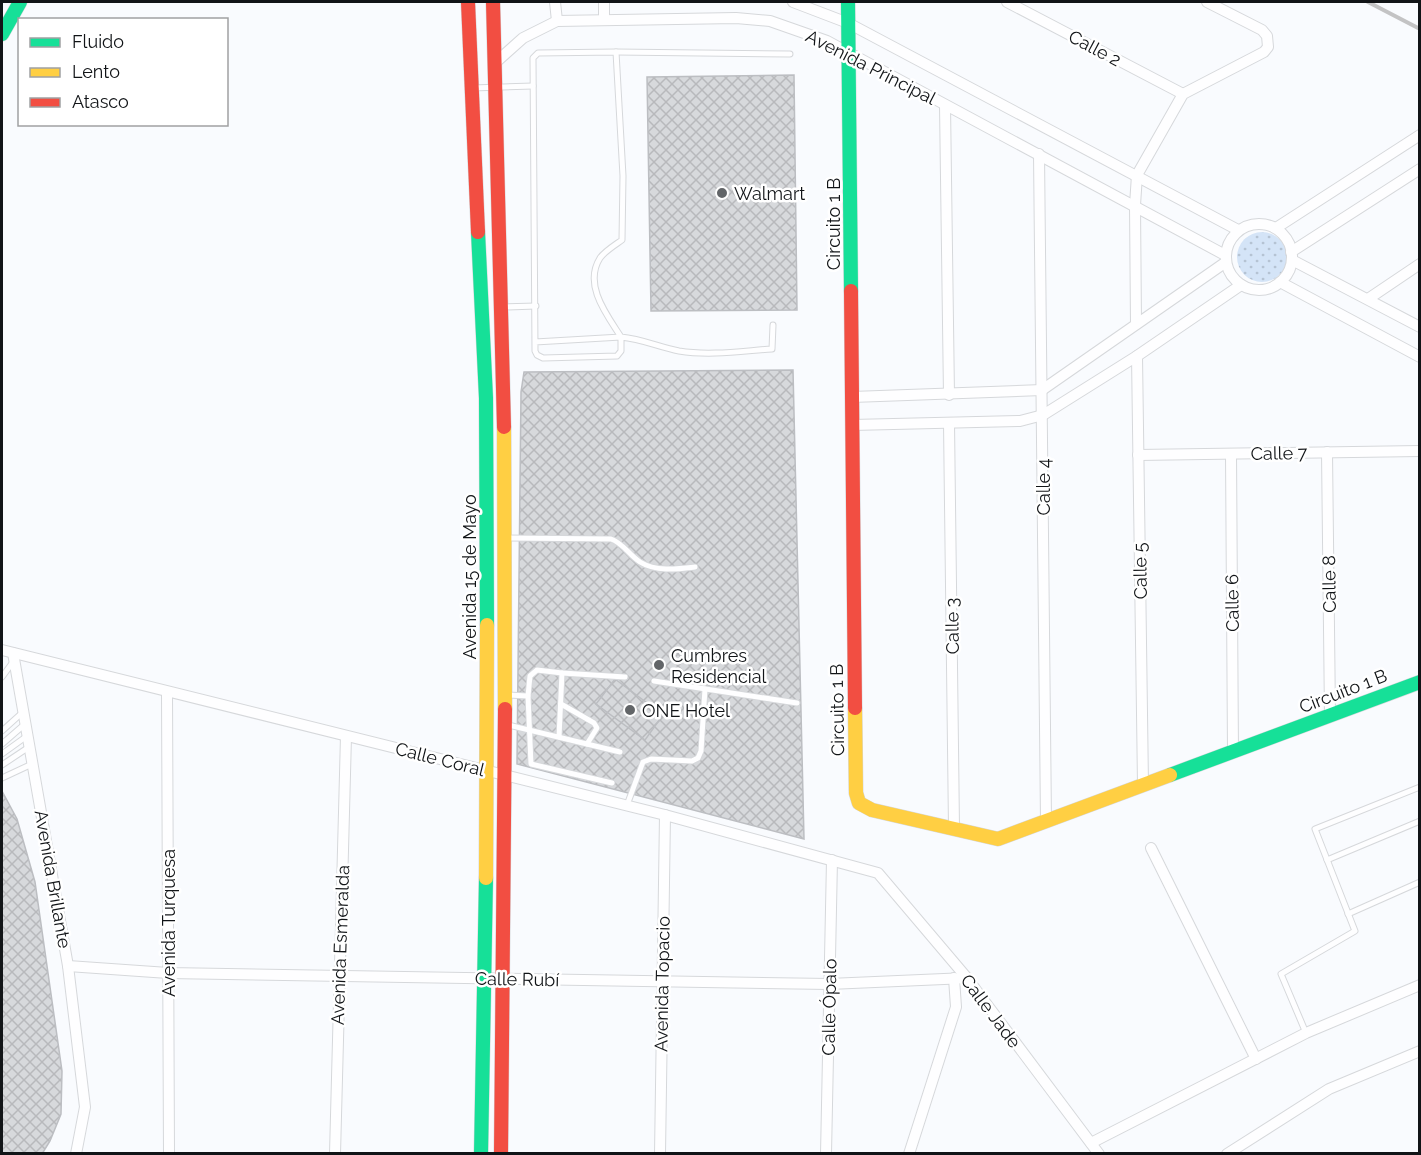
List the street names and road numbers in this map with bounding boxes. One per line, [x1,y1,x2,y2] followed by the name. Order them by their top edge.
[803,25,940,109] street label: Avenida Principal
[1065,25,1125,71] street label: Calle 2
[823,178,844,270] street label: Circuito 1 B
[1250,442,1308,464] street label: Calle 7
[1033,458,1054,515] street label: Calle 4
[459,494,480,660] street label: Avenida 15 de Mayo
[1129,542,1151,600] street label: Calle 5
[1318,555,1340,613] street label: Calle 8
[1221,574,1243,632] street label: Calle 6
[941,597,963,655] street label: Calle 3
[826,664,848,756] street label: Circuito 1 B
[1296,665,1390,717] street label: Circuito 1 B
[393,738,487,780] street label: Calle Coral
[30,808,76,950] street label: Avenida Brillante
[158,849,179,997] street label: Avenida Turquesa
[327,865,353,1025] street label: Avenida Esmeralda
[650,916,674,1052] street label: Avenida Topacio
[817,958,840,1056] street label: Calle Ópalo
[475,968,559,990] street label: Calle Rubí
[957,970,1026,1052] street label: Calle Jade

